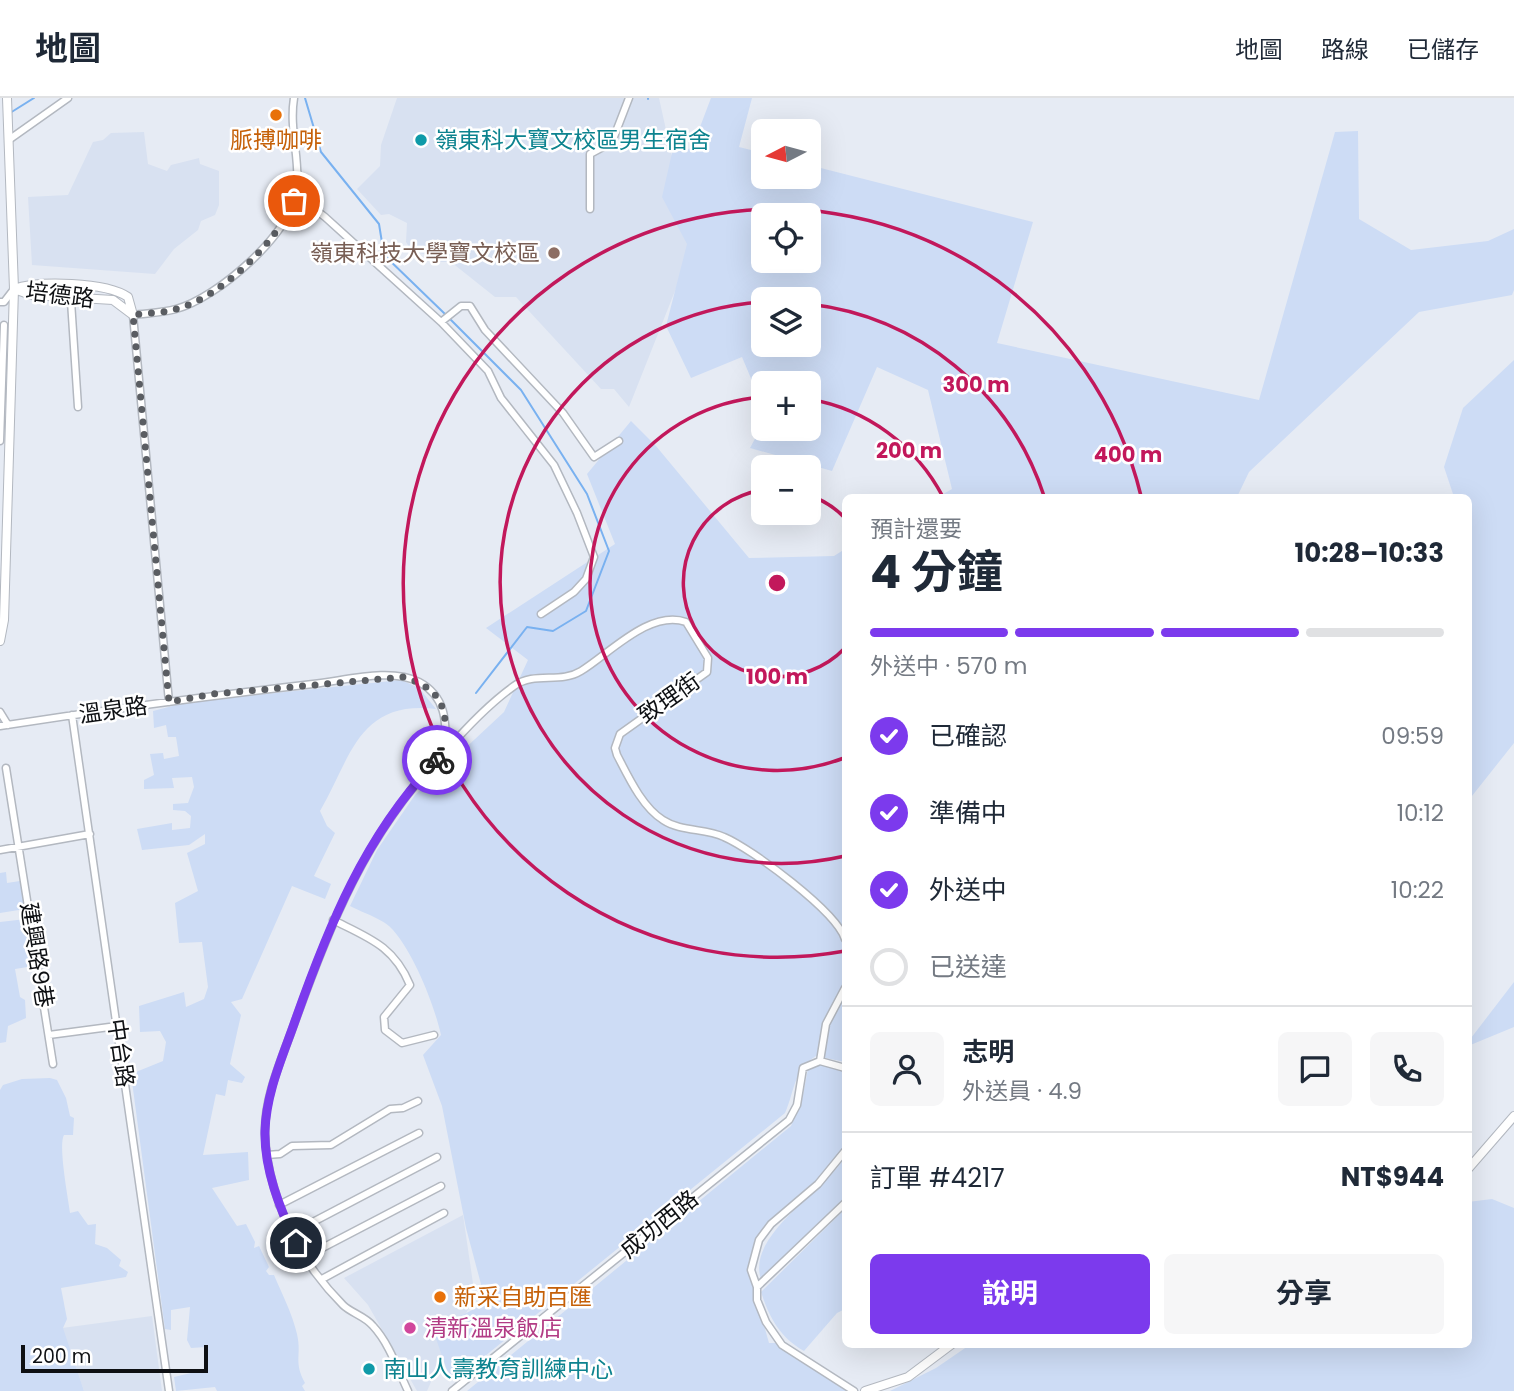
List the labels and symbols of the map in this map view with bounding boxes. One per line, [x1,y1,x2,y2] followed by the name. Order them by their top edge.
[268,107,284,123] marker: 脈搏咖啡
[751,119,821,189] north arrow
[230,124,322,156] place label: 脈搏咖啡
[435,124,711,156] place label: 嶺東科大寶文校區男生宿舍
[413,132,429,148] marker: 嶺東科大寶文校區男生宿舍
[264,171,324,231] pin
[310,237,540,269] place label: 嶺東科技大學寶文校區
[546,245,562,261] marker: 嶺東科技大學寶文校區
[24,275,96,315] street label: 培德路
[943,370,1009,399] text: 300 m
[876,436,942,465] text: 200 m
[1094,440,1162,469] text: 400 m
[765,571,789,595] centre of rings
[746,662,808,691] text: 100 m
[632,665,706,731] street label: 致理街
[77,689,149,731] street label: 溫泉路
[402,725,472,795] courier
[13,900,61,1010] street label: 建興路9巷
[100,1017,142,1089] street label: 中台路
[613,1183,705,1265] street label: 成功西路
[266,1213,326,1273] pin
[454,1281,592,1313] place label: 新采自助百匯
[432,1289,448,1305] marker: 新采自助百匯
[424,1312,562,1344] place label: 清新溫泉飯店
[402,1320,418,1336] marker: 清新溫泉飯店
[21,1342,208,1374] scale bar
[383,1353,613,1385] place label: 南山人壽教育訓練中心
[361,1361,377,1377] marker: 南山人壽教育訓練中心

